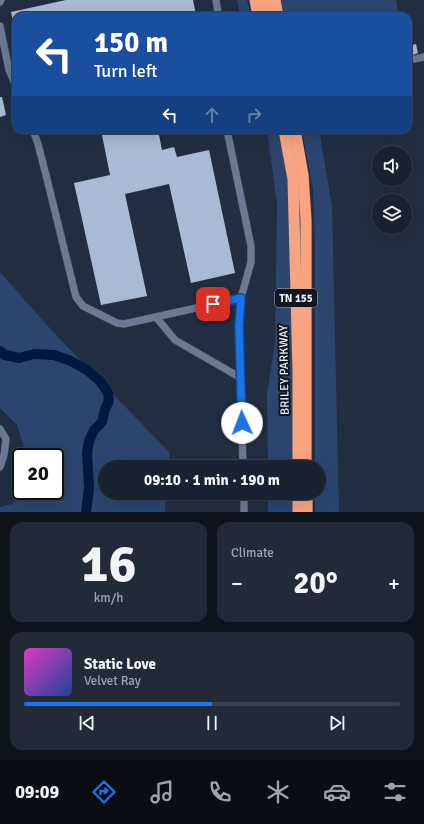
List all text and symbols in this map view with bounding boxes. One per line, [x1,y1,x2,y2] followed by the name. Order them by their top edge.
[94,26,168,60] text: 150 m
[28,28,80,80] icon: left
[94,60,157,82] text: Turn left
[159,104,181,126] icon: left
[201,104,223,126] icon: ahead
[243,104,265,126] icon: right
[372,146,412,234] map controls
[372,146,412,186] button: sound
[372,194,412,234] button: layers
[196,287,230,321] pin
[275,289,317,307] road number: TN 155
[202,293,224,315] icon: arrive
[276,325,293,415] street label: BRILEY PARKWAY
[221,402,263,444] position arrow
[12,448,64,500] speed limit sign: 20
[144,471,280,489] text: 09:10 · 1 min · 190 m
[80,532,137,596] text: 16
[231,545,274,561] text: Climate
[293,565,338,602] text: 20°
[231,570,243,597] text: −
[388,570,400,597] text: +
[94,590,123,606] text: km/h
[84,655,156,673] text: Static Love
[84,673,141,689] text: Velvet Ray
[76,712,98,734] icon: previous
[201,712,223,734] icon: pause
[326,712,348,734] icon: next
[90,778,118,806] icon: directions
[148,778,176,806] icon: music
[206,778,234,806] icon: phone
[264,778,292,806] icon: climate
[323,778,351,806] icon: car
[381,778,409,806] icon: filters
[15,781,59,803] text: 09:09

